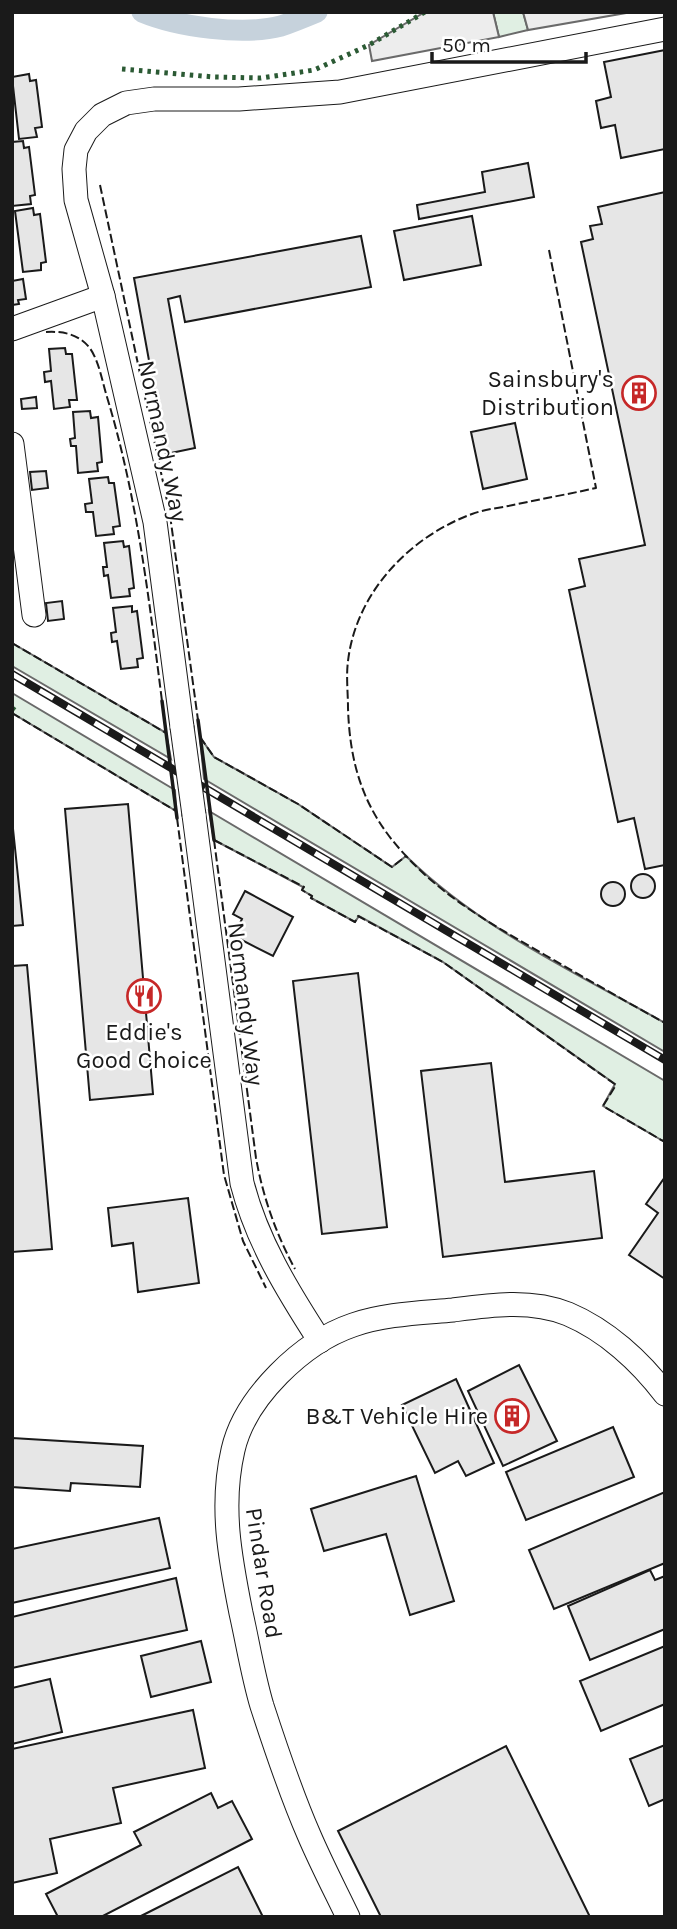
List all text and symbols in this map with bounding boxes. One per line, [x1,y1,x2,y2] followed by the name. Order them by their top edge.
[432,21,586,65] scale bar
[442,33,491,57] text: 50 m
[132,358,194,524] street label: Normandy Way
[481,365,614,421] place label: Sainsbury's Distribution
[620,374,658,412] building icon: Sainsbury's Distribution
[222,921,270,1087] street label: Normandy Way
[125,977,163,1015] restaurant icon: Eddie's Good Choice
[76,1018,212,1074] place label: Eddie's Good Choice
[493,1397,531,1435] building icon: B&T Vehicle Hire
[305,1402,488,1430] place label: B&T Vehicle Hire
[240,1506,288,1640] street label: Pindar Road

